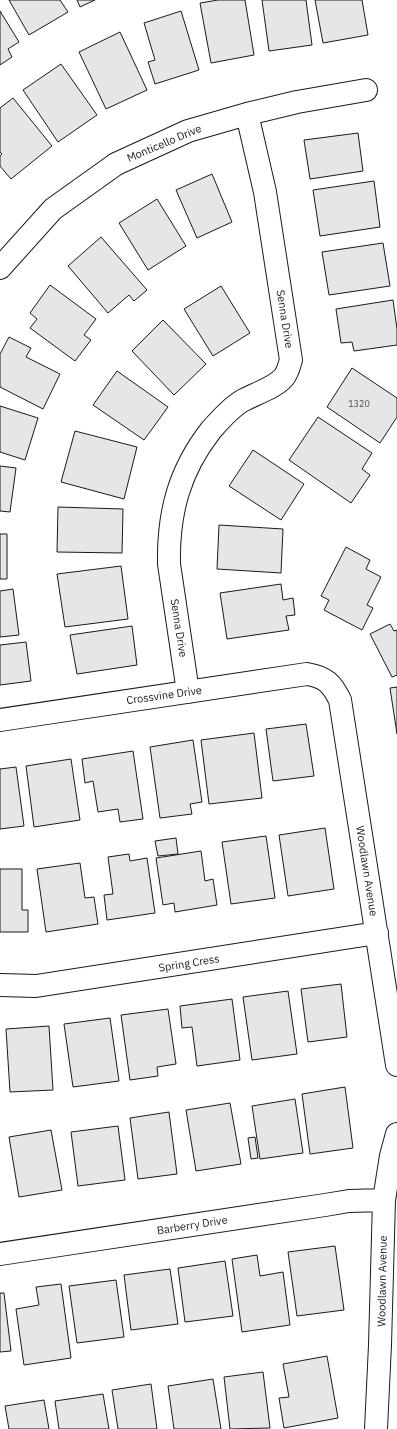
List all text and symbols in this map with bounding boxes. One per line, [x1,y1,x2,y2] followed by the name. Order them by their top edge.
[125,121,203,165] street label: Monticello Drive
[273,289,297,349] street label: Senna Drive
[348,398,370,409] house number: 1320
[167,598,191,658] street label: Senna Drive
[125,683,203,707] street label: Crossvine Drive
[353,825,381,917] street label: Woodlawn Avenue
[157,951,221,975] street label: Spring Cress
[156,1213,228,1237] street label: Barberry Drive
[374,1235,390,1327] street label: Woodlawn Avenue

